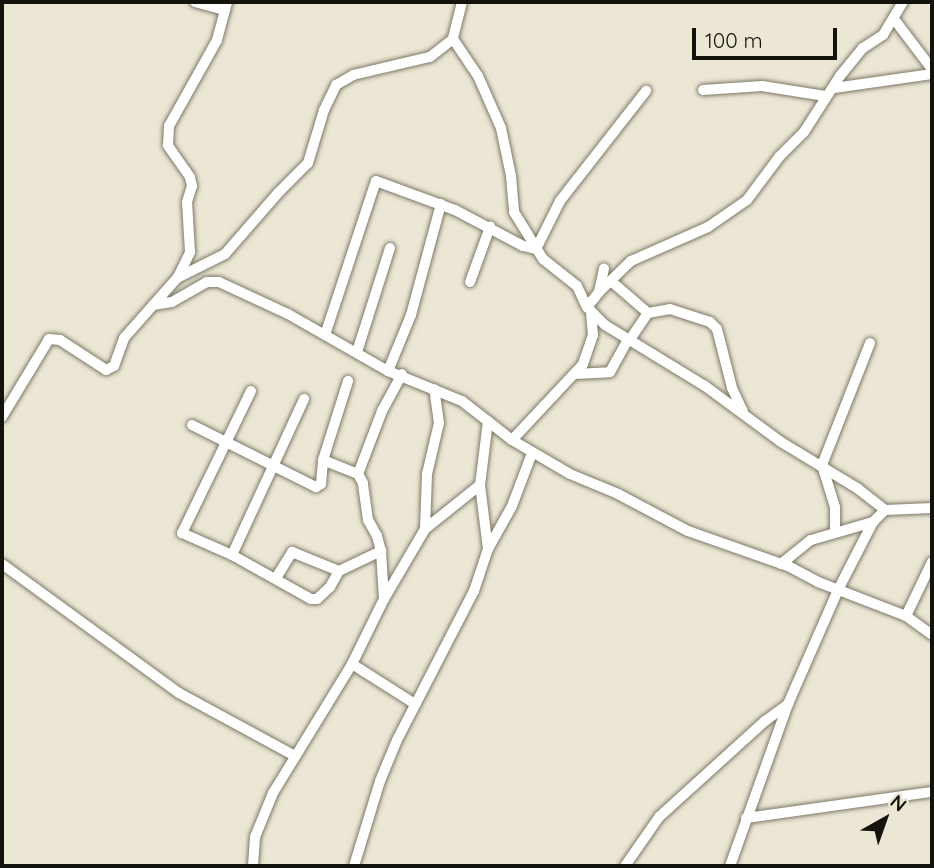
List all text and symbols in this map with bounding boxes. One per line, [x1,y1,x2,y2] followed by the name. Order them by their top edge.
[696,14,841,58] scale bar
[705,27,763,53] text: 100 m
[850,784,920,854] north arrow
[885,789,912,817] text: N

